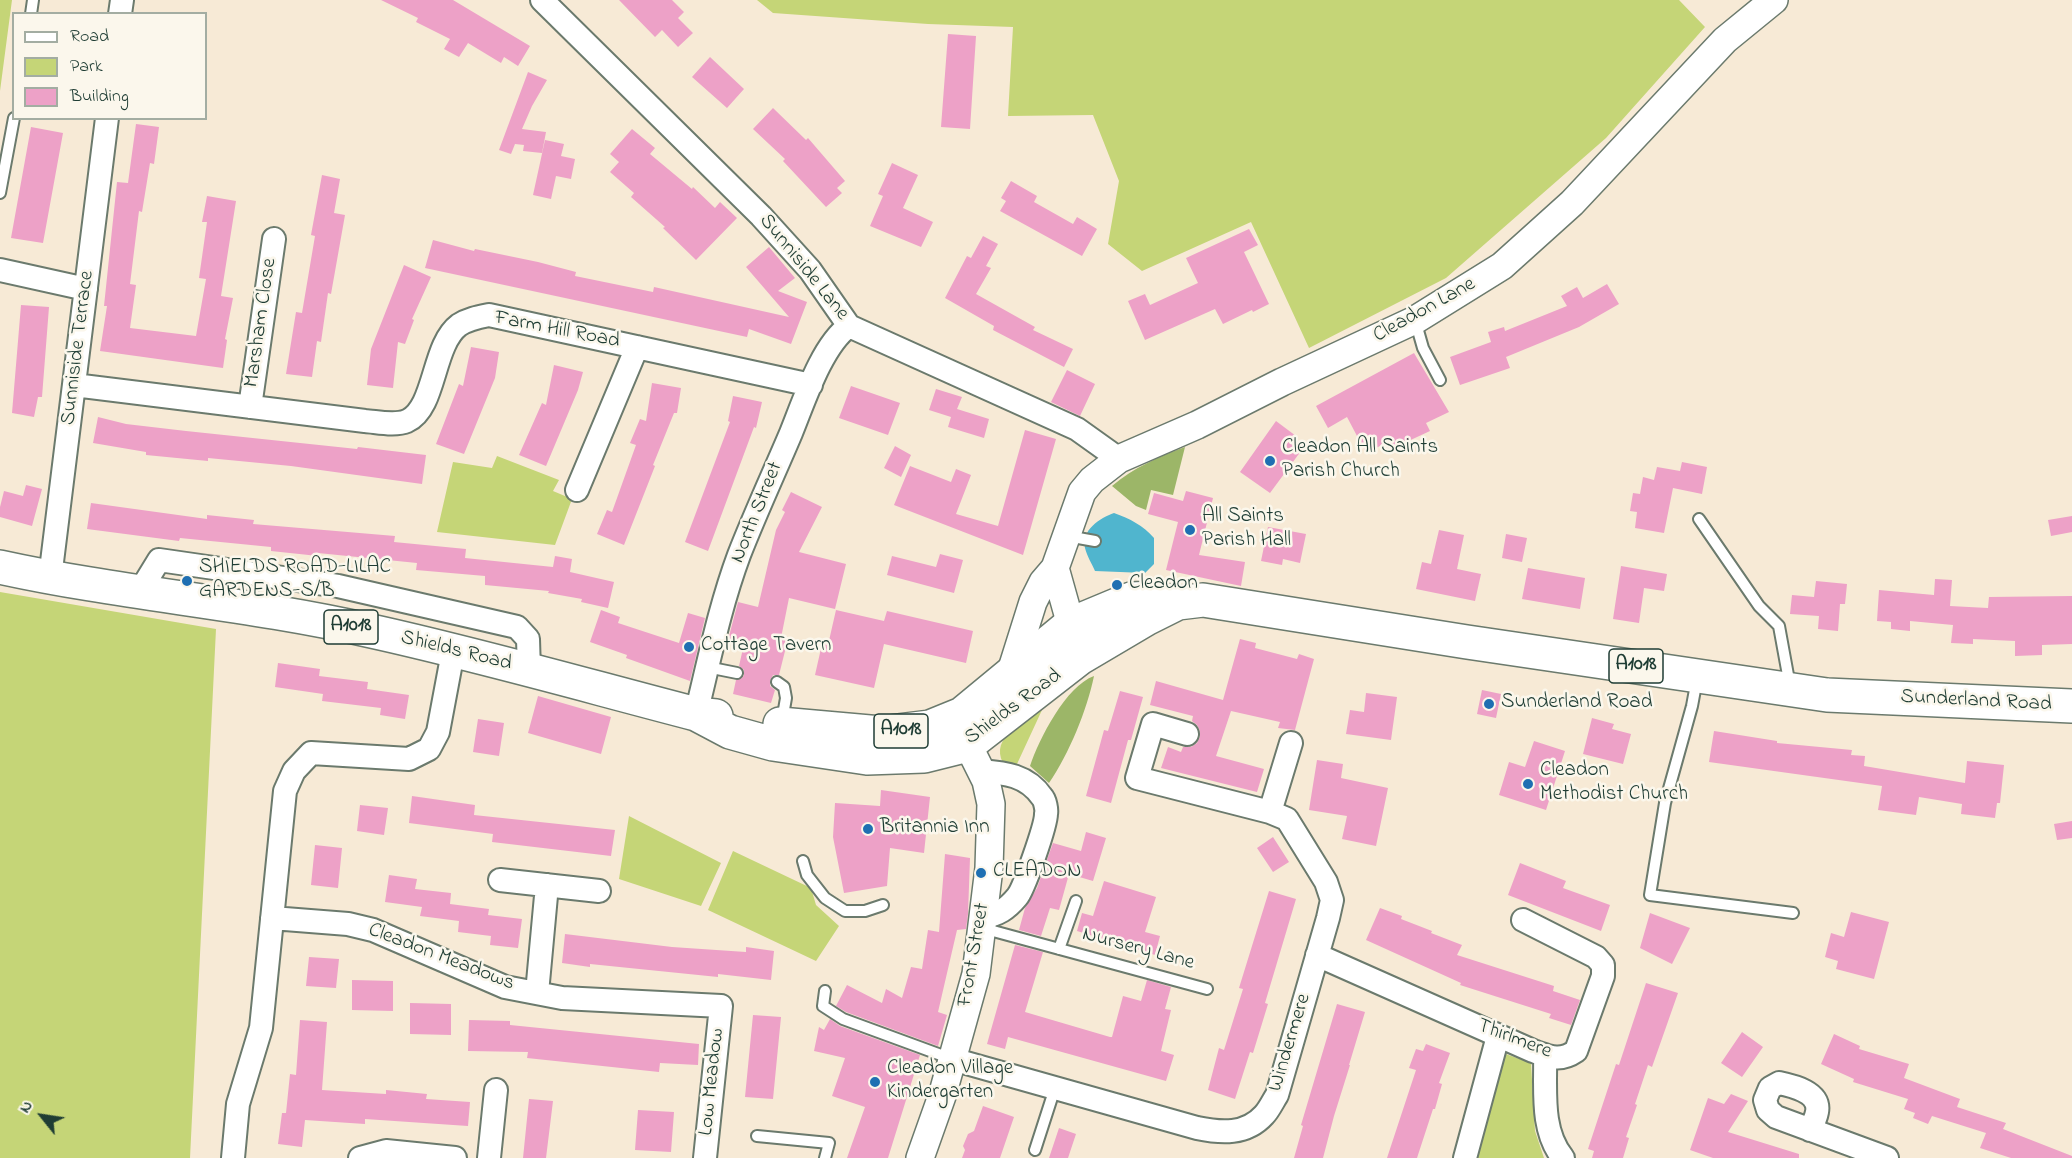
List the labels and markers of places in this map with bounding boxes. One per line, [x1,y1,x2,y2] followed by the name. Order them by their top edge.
[1282,436,1438,486] place label: Cleadon All Saints Parish Church
[1263,454,1277,468] marker: Cleadon All Saints Parish Church
[1202,505,1291,555] place label: All Saints Parish Hall
[1183,523,1197,537] marker: All Saints Parish Hall
[199,556,391,606] place label: SHIELDS ROAD-LILAC GARDENS-S/B
[1129,572,1198,598] place label: Cleadon
[180,574,194,588] marker: SHIELDS ROAD-LILAC GARDENS-S/B
[1110,578,1124,592] marker: Cleadon
[701,634,831,660] place label: Cottage Tavern
[682,640,696,654] marker: Cottage Tavern
[1501,691,1652,717] place label: Sunderland Road
[1482,697,1496,711] marker: Sunderland Road
[1540,759,1688,809] place label: Cleadon Methodist Church
[1521,777,1535,791] marker: Cleadon Methodist Church
[880,816,990,842] place label: Britannia Inn
[861,822,875,836] marker: Britannia Inn
[993,860,1081,886] place label: CLEADON
[974,866,988,880] marker: CLEADON
[887,1057,1013,1107] place label: Cleadon Village Kindergarten
[868,1075,882,1089] marker: Cleadon Village Kindergarten

